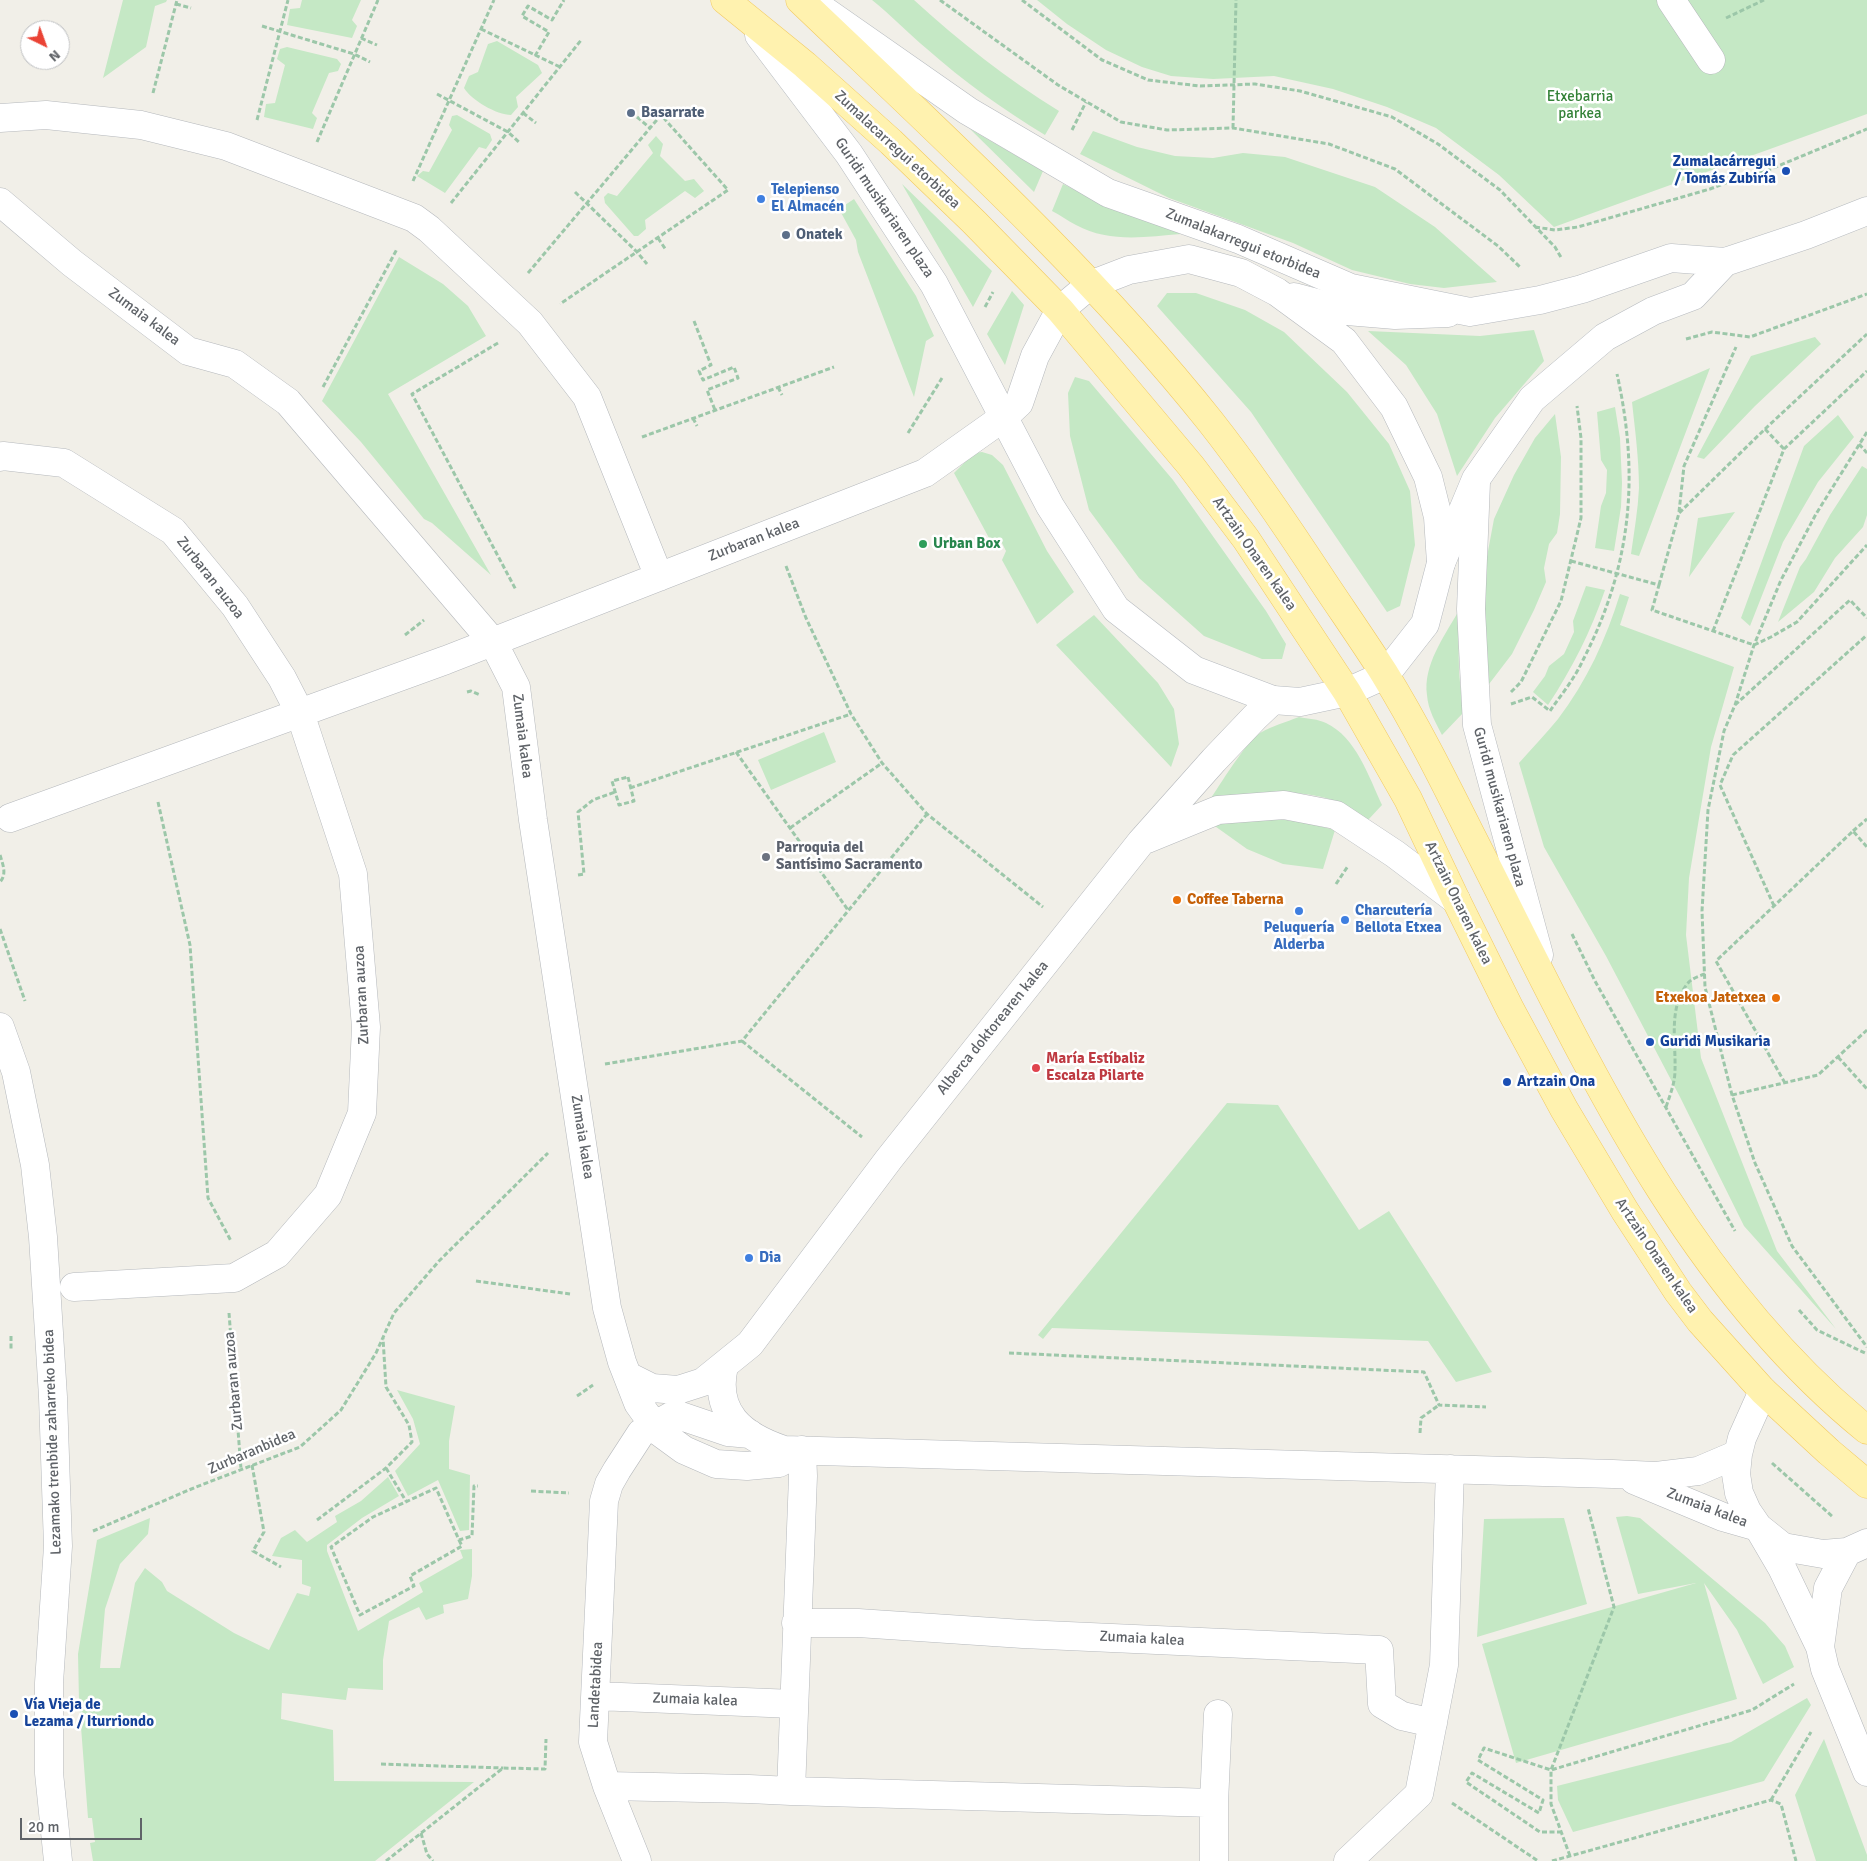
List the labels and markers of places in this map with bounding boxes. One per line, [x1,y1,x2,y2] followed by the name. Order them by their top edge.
[641,104,705,122] place label: Basarrate
[625,107,637,119] marker: Basarrate
[1672,153,1776,188] place label: Zumalacárregui / Tomás Zubiría
[1780,165,1792,177] marker: Zumalacárregui / Tomás Zubiría
[771,181,844,216] place label: Telepienso El Almacén
[755,193,767,205] marker: Telepienso El Almacén
[796,226,843,244] place label: Onatek
[780,229,792,241] marker: Onatek
[933,535,1000,553] place label: Urban Box
[917,538,929,550] marker: Urban Box
[776,839,923,874] place label: Parroquia del Santísimo Sacramento
[760,851,772,863] marker: Parroquia del Santísimo Sacramento
[1187,891,1284,909] place label: Coffee Taberna
[1171,894,1183,906] marker: Coffee Taberna
[1355,902,1442,937] place label: Charcutería Bellota Etxea
[1293,905,1305,917] marker: Peluquería Alderba
[1339,914,1351,926] marker: Charcutería Bellota Etxea
[1264,919,1334,954] place label: Peluquería Alderba
[1655,989,1766,1007] place label: Etxekoa Jatetxea
[1770,992,1782,1004] marker: Etxekoa Jatetxea
[1660,1033,1770,1051] place label: Guridi Musikaria
[1644,1036,1656,1048] marker: Guridi Musikaria
[1046,1050,1145,1085] place label: María Estíbaliz Escalza Pilarte
[1030,1062,1042,1074] marker: María Estíbaliz Escalza Pilarte
[1517,1073,1595,1091] place label: Artzain Ona
[1501,1076,1513,1088] marker: Artzain Ona
[759,1249,781,1267] place label: Dia
[743,1252,755,1264] marker: Dia
[24,1696,154,1731] place label: Vía Vieja de Lezama / Iturriondo
[8,1708,20,1720] marker: Vía Vieja de Lezama / Iturriondo

